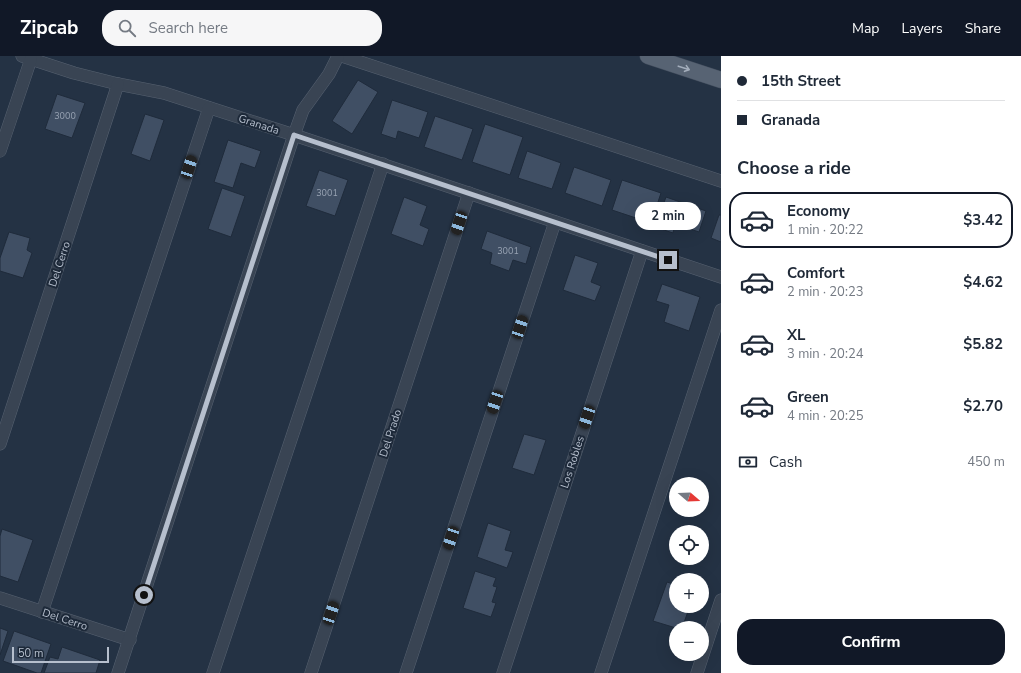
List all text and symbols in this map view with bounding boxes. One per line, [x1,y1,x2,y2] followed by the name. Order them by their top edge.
[102,10,382,46] search box
[20,15,78,41] text: Zipcab
[116,17,138,39] icon: search
[148,18,228,38] text: Search here
[852,19,879,38] text: Map
[901,19,943,38] text: Layers
[965,19,1001,38] text: Share
[678,65,691,72] one-way arrow
[761,71,841,91] text: 15th Street
[54,110,76,122] house number: 3000
[761,110,820,130] text: Granada
[237,111,281,138] street label: Granada
[180,154,198,180] car
[737,156,851,180] text: Choose a ride
[316,187,338,199] house number: 3001
[787,201,850,221] text: Economy
[635,202,701,230] callout: 2 min
[739,202,775,238] icon: car
[651,207,685,225] text: 2 min
[450,210,468,236] car
[963,210,1003,230] text: $3.42
[787,221,863,239] text: 1 min · 20:22
[45,240,74,289] street label: Del Cerro
[497,245,519,257] house number: 3001
[659,251,677,269] route end
[787,263,844,283] text: Comfort
[739,264,775,300] icon: car
[963,272,1003,292] text: $4.62
[787,283,863,301] text: 2 min · 20:23
[511,314,529,340] car
[787,325,806,345] text: XL
[739,326,775,362] icon: car
[963,334,1003,354] text: $5.82
[787,345,863,363] text: 3 min · 20:24
[787,387,829,407] text: Green
[739,388,775,424] icon: car
[486,389,504,415] car
[963,396,1003,416] text: $2.70
[578,404,596,430] car
[376,407,405,459] street label: Del Prado
[787,407,863,425] text: 4 min · 20:25
[557,434,588,490] street label: Los Robles
[737,451,759,473] icon: cash
[769,452,803,472] text: Cash
[967,453,1005,471] text: 450 m
[669,477,709,517] north arrow
[669,477,709,661] map controls
[442,525,460,551] car
[669,525,709,565] button: locate
[669,573,709,613] button: +
[135,586,153,604] route start
[322,600,340,626] car
[40,605,89,634] street label: Del Cerro
[737,619,1005,665] button: Confirm
[669,621,709,661] button: −
[12,645,109,664] scale bar
[18,646,43,661] text: 50 m

